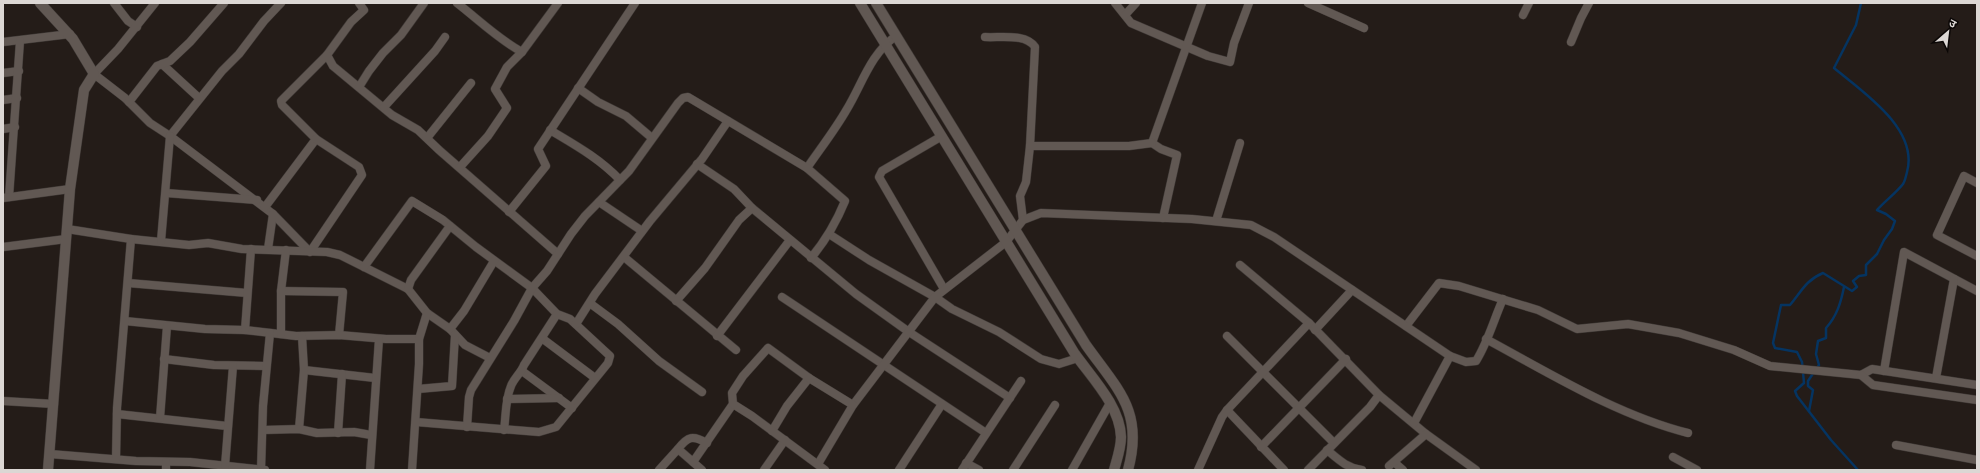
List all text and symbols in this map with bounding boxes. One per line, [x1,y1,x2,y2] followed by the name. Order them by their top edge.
[1928,12,1968,52] north arrow
[1947,16,1959,31] text: उ

